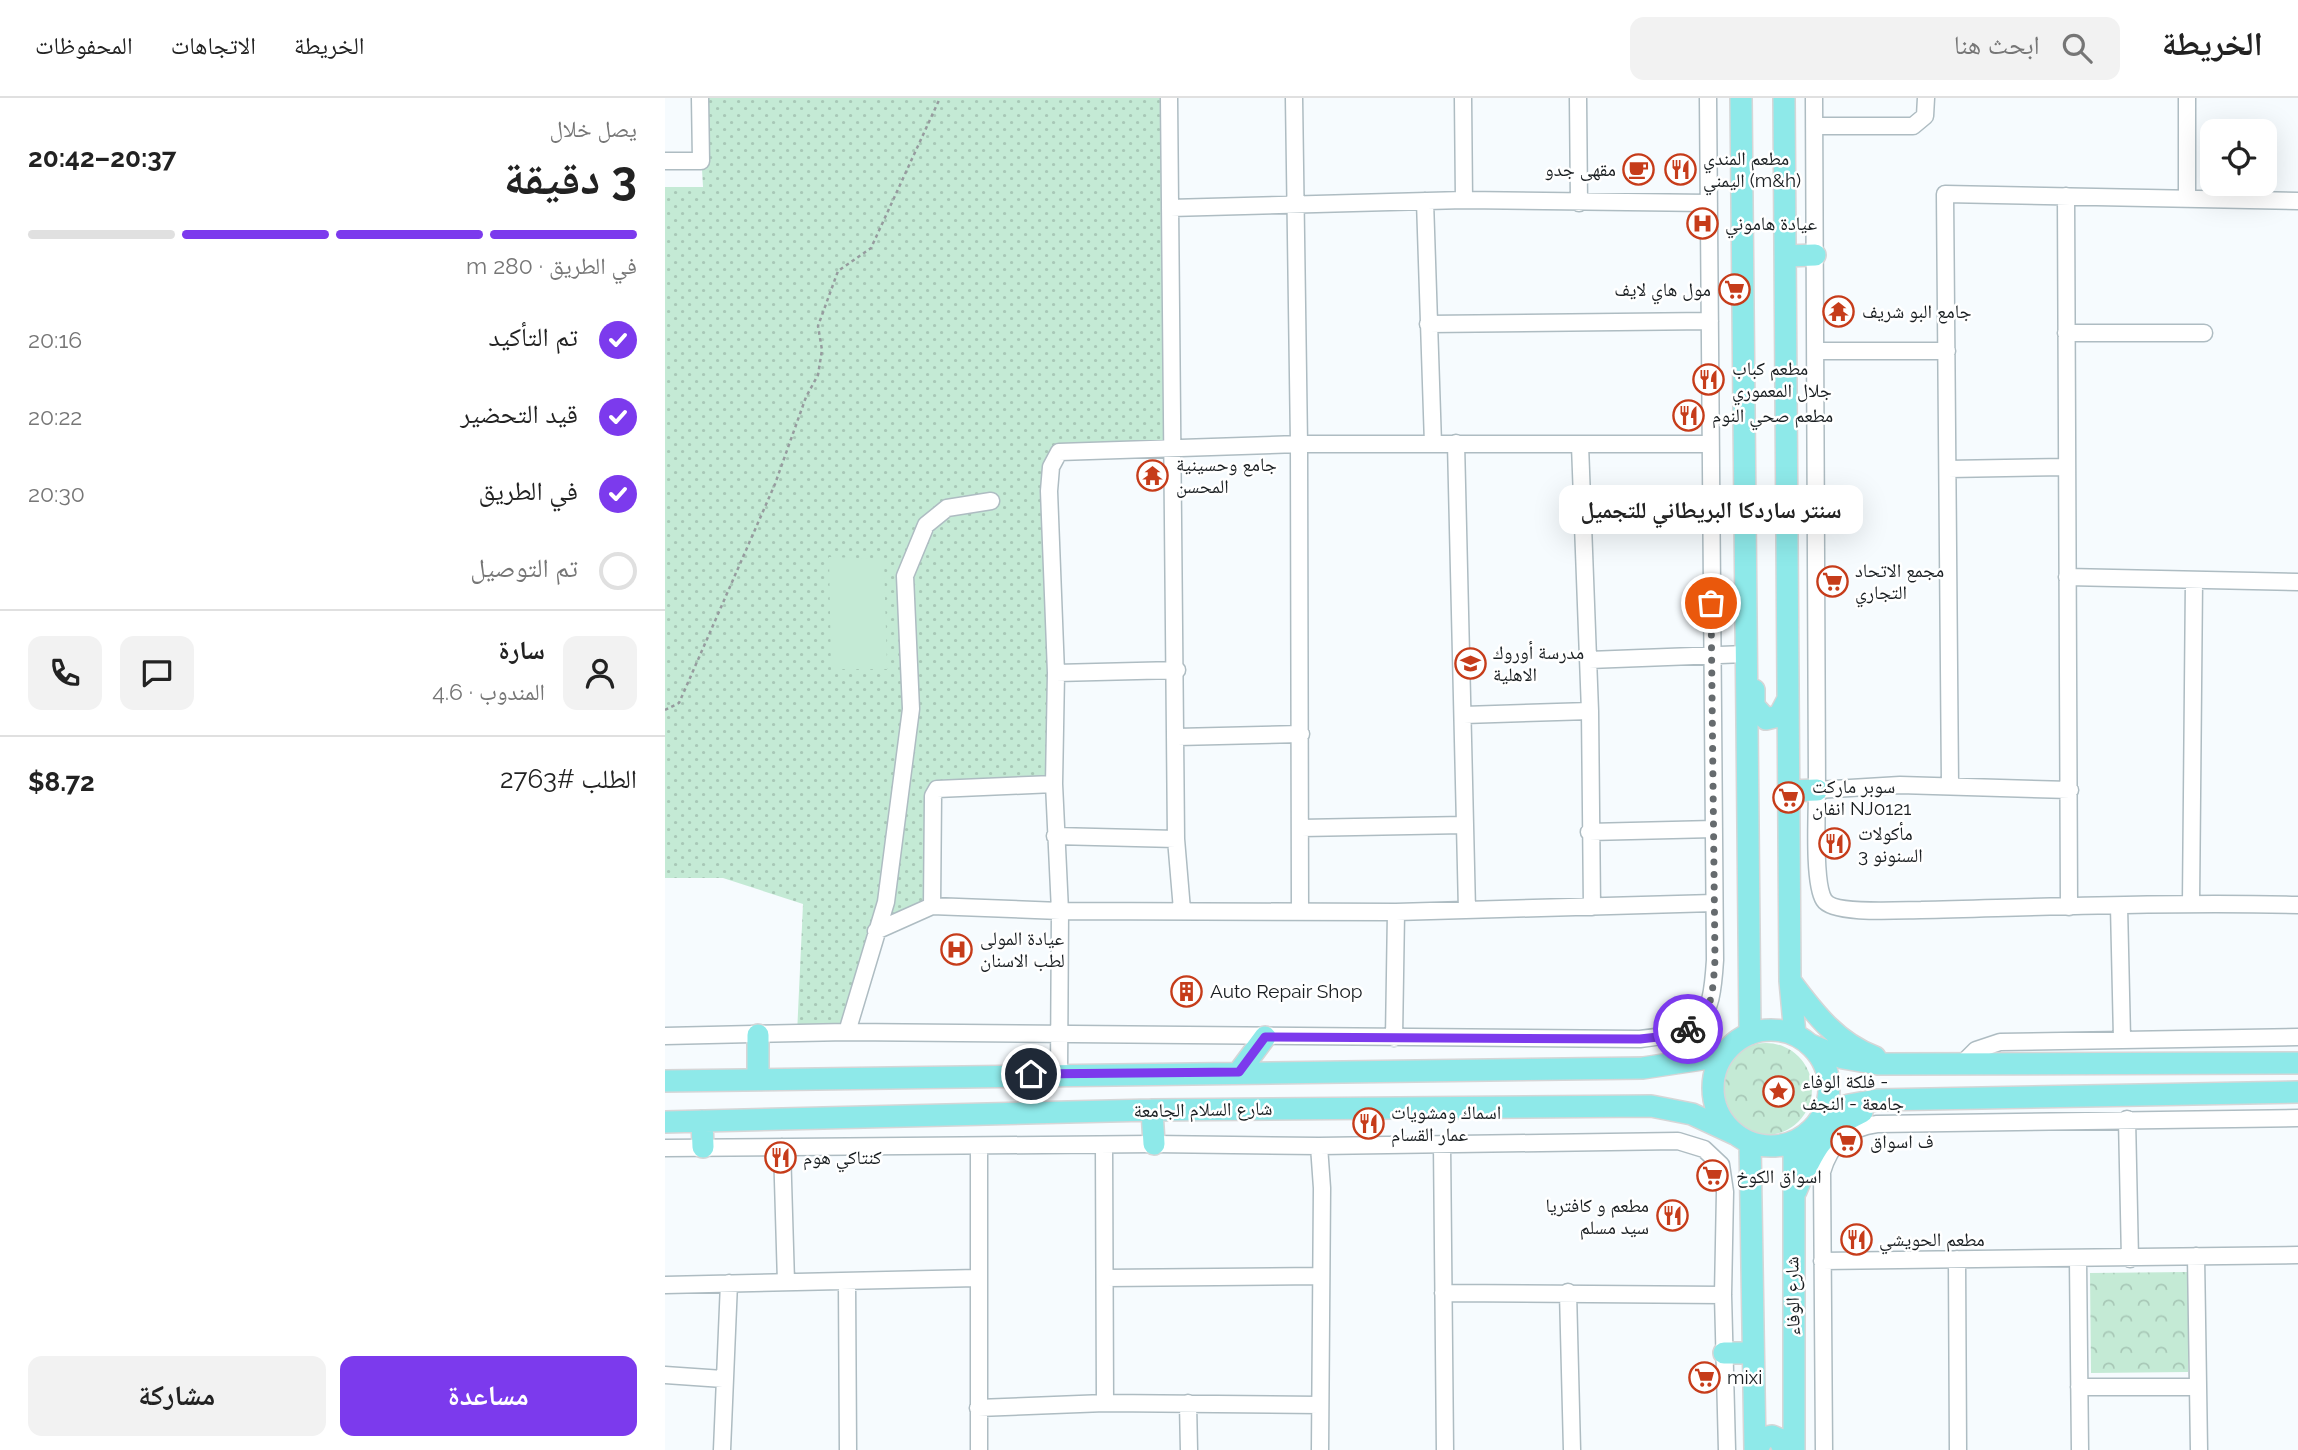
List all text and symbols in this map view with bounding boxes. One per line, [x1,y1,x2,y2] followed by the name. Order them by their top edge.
[1630,17,2120,80] search box
[2162,24,2263,63] text: الخريطة
[2058,29,2096,67] icon: search
[1954,30,2040,60] text: ابحث هنا
[35,31,133,60] text: المحفوظات
[171,31,256,60] text: الاتجاهات
[294,31,365,60] text: الخريطة
[549,115,637,142] text: يصل خلال
[2200,119,2277,196] map controls
[2200,119,2277,196] button: locate
[28,143,176,173] text: 20:37–20:42
[1703,147,1801,196] place label: مطعم المندي اليمني (m&h)
[504,151,637,205] text: 3 دقيقة
[1622,152,1656,186] cafe icon: مقهى جدو
[1663,152,1697,186] restaurant icon: مطعم المندي اليمني (m&h)
[1545,158,1616,181] place label: مقهى جدو
[1685,206,1719,240] hospital icon: عيادة هاموني
[1725,212,1817,239] place label: عيادة هاموني
[466,252,637,279] text: في الطريق · 280 m
[1717,272,1751,306] supermarket icon: مول هاي لايف
[1614,278,1711,305] place label: مول هاي لايف
[1822,294,1856,328] temple icon: جامع البو شريف
[1862,300,1972,324] place label: جامع البو شريف
[599,321,637,359] icon: check
[489,322,578,352] text: تم التأكيد
[28,326,82,353] text: 20:16
[1732,357,1832,406] place label: مطعم كباب جلال المعموري
[1692,362,1726,396] restaurant icon: مطعم كباب جلال المعموري
[599,398,637,436] icon: check
[1672,398,1706,432] restaurant icon: مطعم صحي النوم
[460,399,578,429] text: قيد التحضير
[28,403,82,430] text: 20:22
[1712,404,1833,431] place label: مطعم صحي النوم
[1176,453,1277,498] place label: جامع وحسينية المحسن
[1136,458,1170,492] temple icon: جامع وحسينية المحسن
[599,475,637,513] icon: check
[478,476,578,506] text: في الطريق
[28,480,85,507] text: 20:30
[1559,484,1863,533] callout: سنتر ساردكا البريطاني للتجميل
[1580,496,1842,523] text: سنتر ساردكا البريطاني للتجميل
[470,553,578,583] text: تم التوصيل
[1855,559,1944,608] place label: مجمع الاتحاد التجاري
[1815,564,1849,598] supermarket icon: مجمع الاتحاد التجاري
[1681,573,1741,633] pin
[1692,584,1730,622] icon: bag
[498,635,545,665] text: سارة
[28,636,102,710] button: phone
[120,636,194,710] button: chat
[563,636,637,710] button: person
[1493,641,1584,685] place label: مدرسة أوروك الاهلية
[1453,646,1487,680] school or university icon: مدرسة أوروك الاهلية
[432,678,545,705] text: المندوب · 4.6
[500,764,637,794] text: الطلب #2763
[28,767,95,797] text: $8.72
[1812,775,1912,820] place label: سوبر ماركت انفان NJ0121
[1772,780,1806,814] supermarket icon: سوبر ماركت انفان NJ0121
[1858,822,1923,867] place label: مأكولات السنونو 3
[1818,827,1852,861] restaurant icon: مأكولات السنونو 3
[980,927,1065,972] place label: عيادة المولى لطب الاسنان
[940,932,974,966] hospital icon: عيادة المولى لطب الاسنان
[1170,974,1204,1008] building icon: Auto Repair Shop
[1210,980,1362,1002] place label: Auto Repair Shop
[1653,994,1723,1064] courier
[1669,1010,1707,1048] icon: bike
[1001,1044,1061,1104] pin
[1012,1055,1050,1093] icon: home
[1802,1070,1904,1114] place label: فلكة الوفاء - جامعة - النجف
[1762,1075,1796,1109] place icon: فلكة الوفاء - جامعة - النجف
[1133,1097,1273,1124] street label: شارع السلام الجامعة
[1391,1101,1501,1148] place label: اسماك ومشويات عمار القسام
[1351,1106,1385,1140] restaurant icon: اسماك ومشويات عمار القسام
[1830,1124,1864,1158] supermarket icon: ف اسواق
[1870,1130,1934,1153] place label: ف اسواق
[763,1140,797,1174] restaurant icon: كنتاكي هوم
[803,1146,882,1173] place label: كنتاكي هوم
[1696,1159,1730,1193] supermarket icon: اسواق الكوخ
[1736,1165,1822,1188] place label: اسواق الكوخ
[1545,1194,1649,1240] place label: مطعم و كافتريا سيد مسلم
[1655,1199,1689,1233] restaurant icon: مطعم و كافتريا سيد مسلم
[1839,1222,1873,1256] restaurant icon: مطعم الحويشي
[1879,1228,1985,1255] place label: مطعم الحويشي
[1780,1256,1805,1336] street label: شارع الوفاء
[28,1356,326,1436] button: مشاركة
[340,1356,637,1436] button: مساعدة
[1687,1360,1721,1394] supermarket icon: mixi
[1727,1366,1762,1388] place label: mixi

